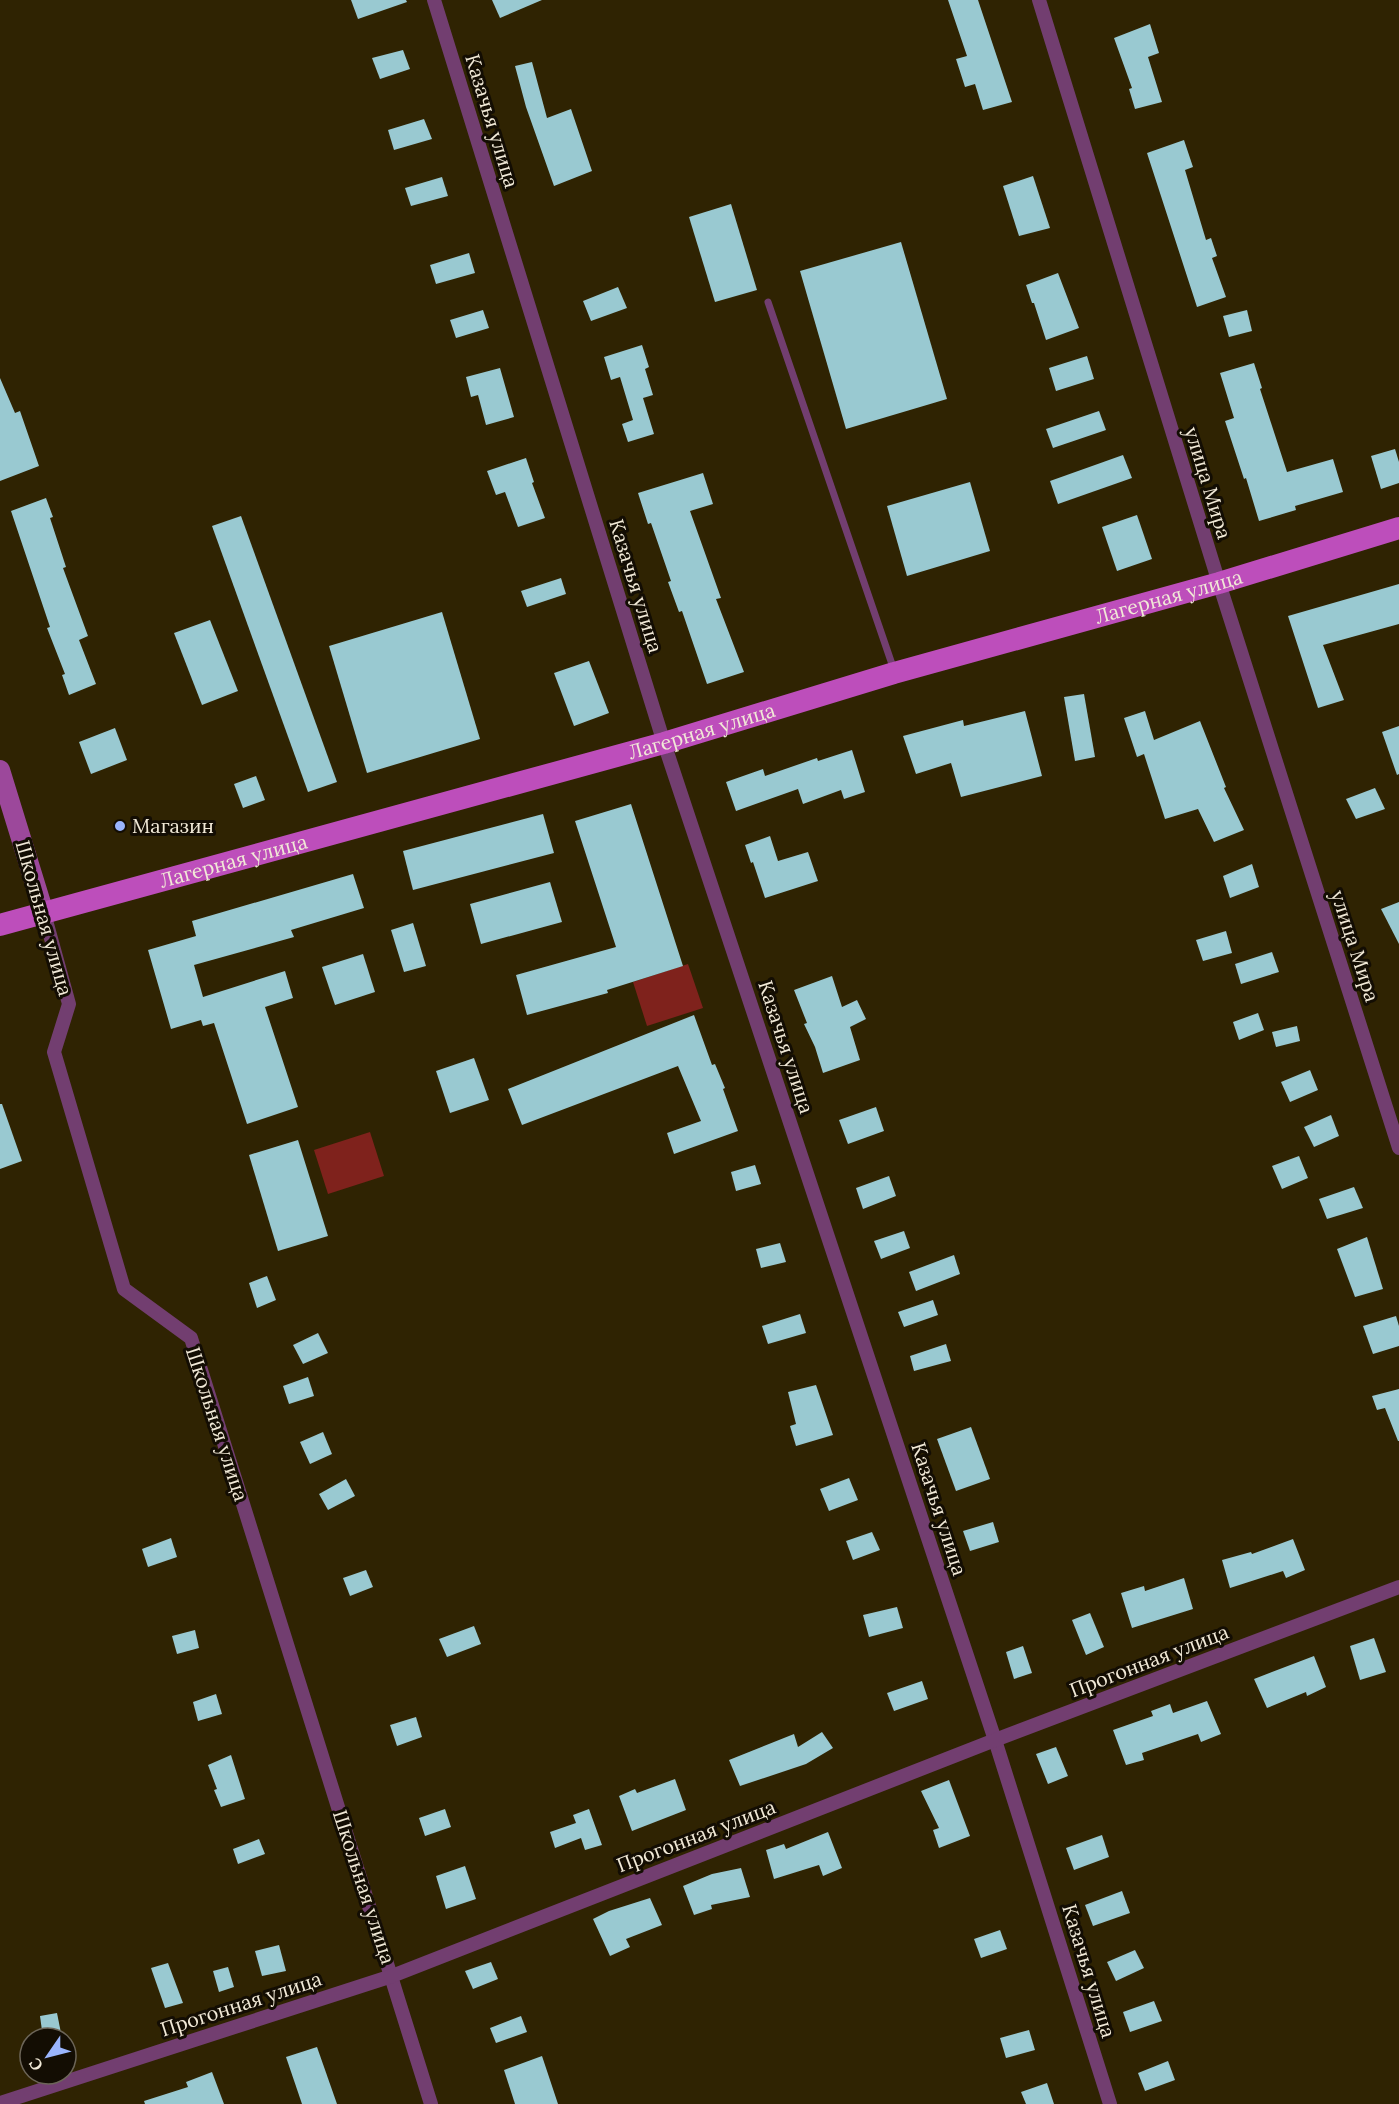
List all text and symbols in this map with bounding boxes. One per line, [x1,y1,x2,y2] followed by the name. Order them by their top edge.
[460,51,525,191] street label: Казачья улица
[1180,424,1237,542] street label: улица Мира
[604,516,669,656] street label: Казачья улица
[1092,564,1245,629] street label: Лагерная улица
[625,697,778,764] street label: Лагерная улица
[132,813,214,838] place label: Магазин
[113,819,127,833] marker: Магазин
[157,828,310,893] street label: Лагерная улица
[10,837,79,999] street label: Школьная улица
[1326,887,1385,1005] street label: улица Мира
[753,977,820,1117] street label: Казачья улица
[181,1344,254,1504] street label: Школьная улица
[906,1439,973,1579] street label: Казачья улица
[1066,1619,1232,1702] street label: Прогонная улица
[613,1794,779,1877] street label: Прогонная улица
[328,1807,401,1967] street label: Школьная улица
[1057,1901,1122,2041] street label: Казачья улица
[157,1966,325,2041] street label: Прогонная улица
[18,2026,78,2086] north arrow
[24,2054,47,2075] text: С

